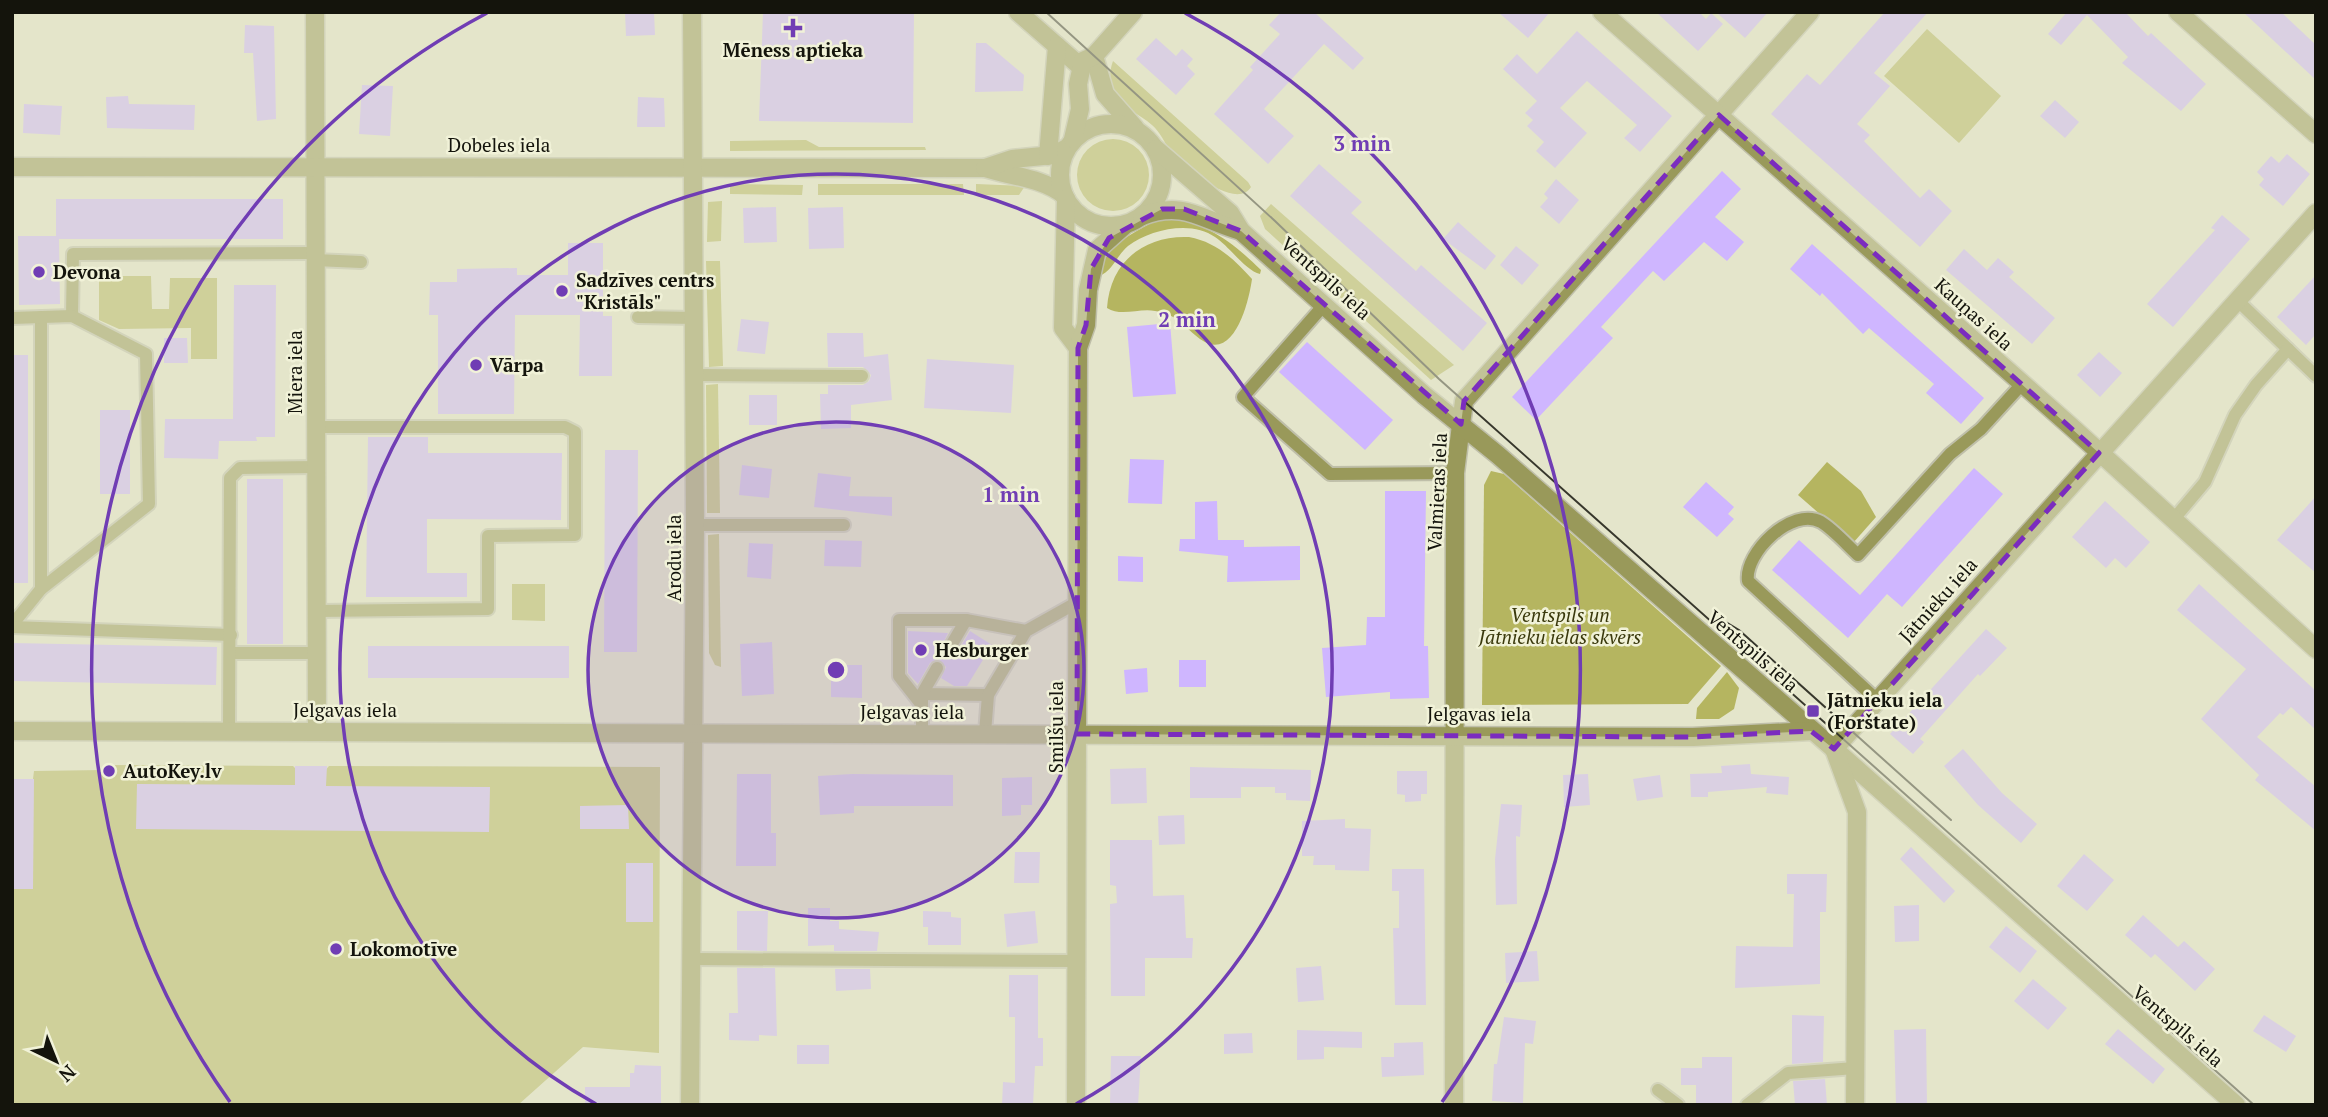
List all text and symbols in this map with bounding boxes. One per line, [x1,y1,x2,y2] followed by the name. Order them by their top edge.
[785,20,801,36] marker: Mēness aptieka
[723,37,864,62] place label: Mēness aptieka
[1333,129,1391,157] text: 3 min
[448,132,551,157] street label: Dobeles iela
[1276,231,1377,325] street label: Ventspils iela
[53,259,121,284] place label: Devona
[31,264,47,280] marker: Devona
[576,267,715,314] place label: Sadzīves centrs "Kristāls"
[1929,272,2019,356] street label: Kauņas iela
[554,283,570,299] marker: Sadzīves centrs "Kristāls"
[1158,305,1216,333] text: 2 min
[282,330,307,414] street label: Miera iela
[490,352,544,377] place label: Vārpa
[468,357,484,373] marker: Vārpa
[1421,432,1452,552] street label: Valmieras iela
[982,480,1040,508] text: 1 min
[661,514,686,602] street label: Arodu iela
[1893,552,1983,647] street label: Jātnieku iela
[1478,602,1641,649] park label: Ventspils un Jātnieku ielas skvērs
[1702,604,1804,697] street label: Ventspils iela
[935,637,1030,662] place label: Hesburger
[913,642,929,658] marker: Hesburger
[824,658,848,682] centre of rings
[1043,680,1068,773] street label: Smilšu iela
[1827,687,1943,734] place label: Jātnieku iela (Forštate)
[293,697,397,722] street label: Jelgavas iela
[860,699,964,724] street label: Jelgavas iela
[1427,701,1531,726] street label: Jelgavas iela
[1805,703,1821,719] marker: Jātnieku iela (Forštate)
[123,758,222,783] place label: AutoKey.lv
[101,763,117,779] marker: AutoKey.lv
[350,936,457,961] place label: Lokomotīve
[328,941,344,957] marker: Lokomotīve
[2127,979,2229,1072] street label: Ventspils iela
[21,1026,91,1096] north arrow
[54,1060,82,1088] text: N

